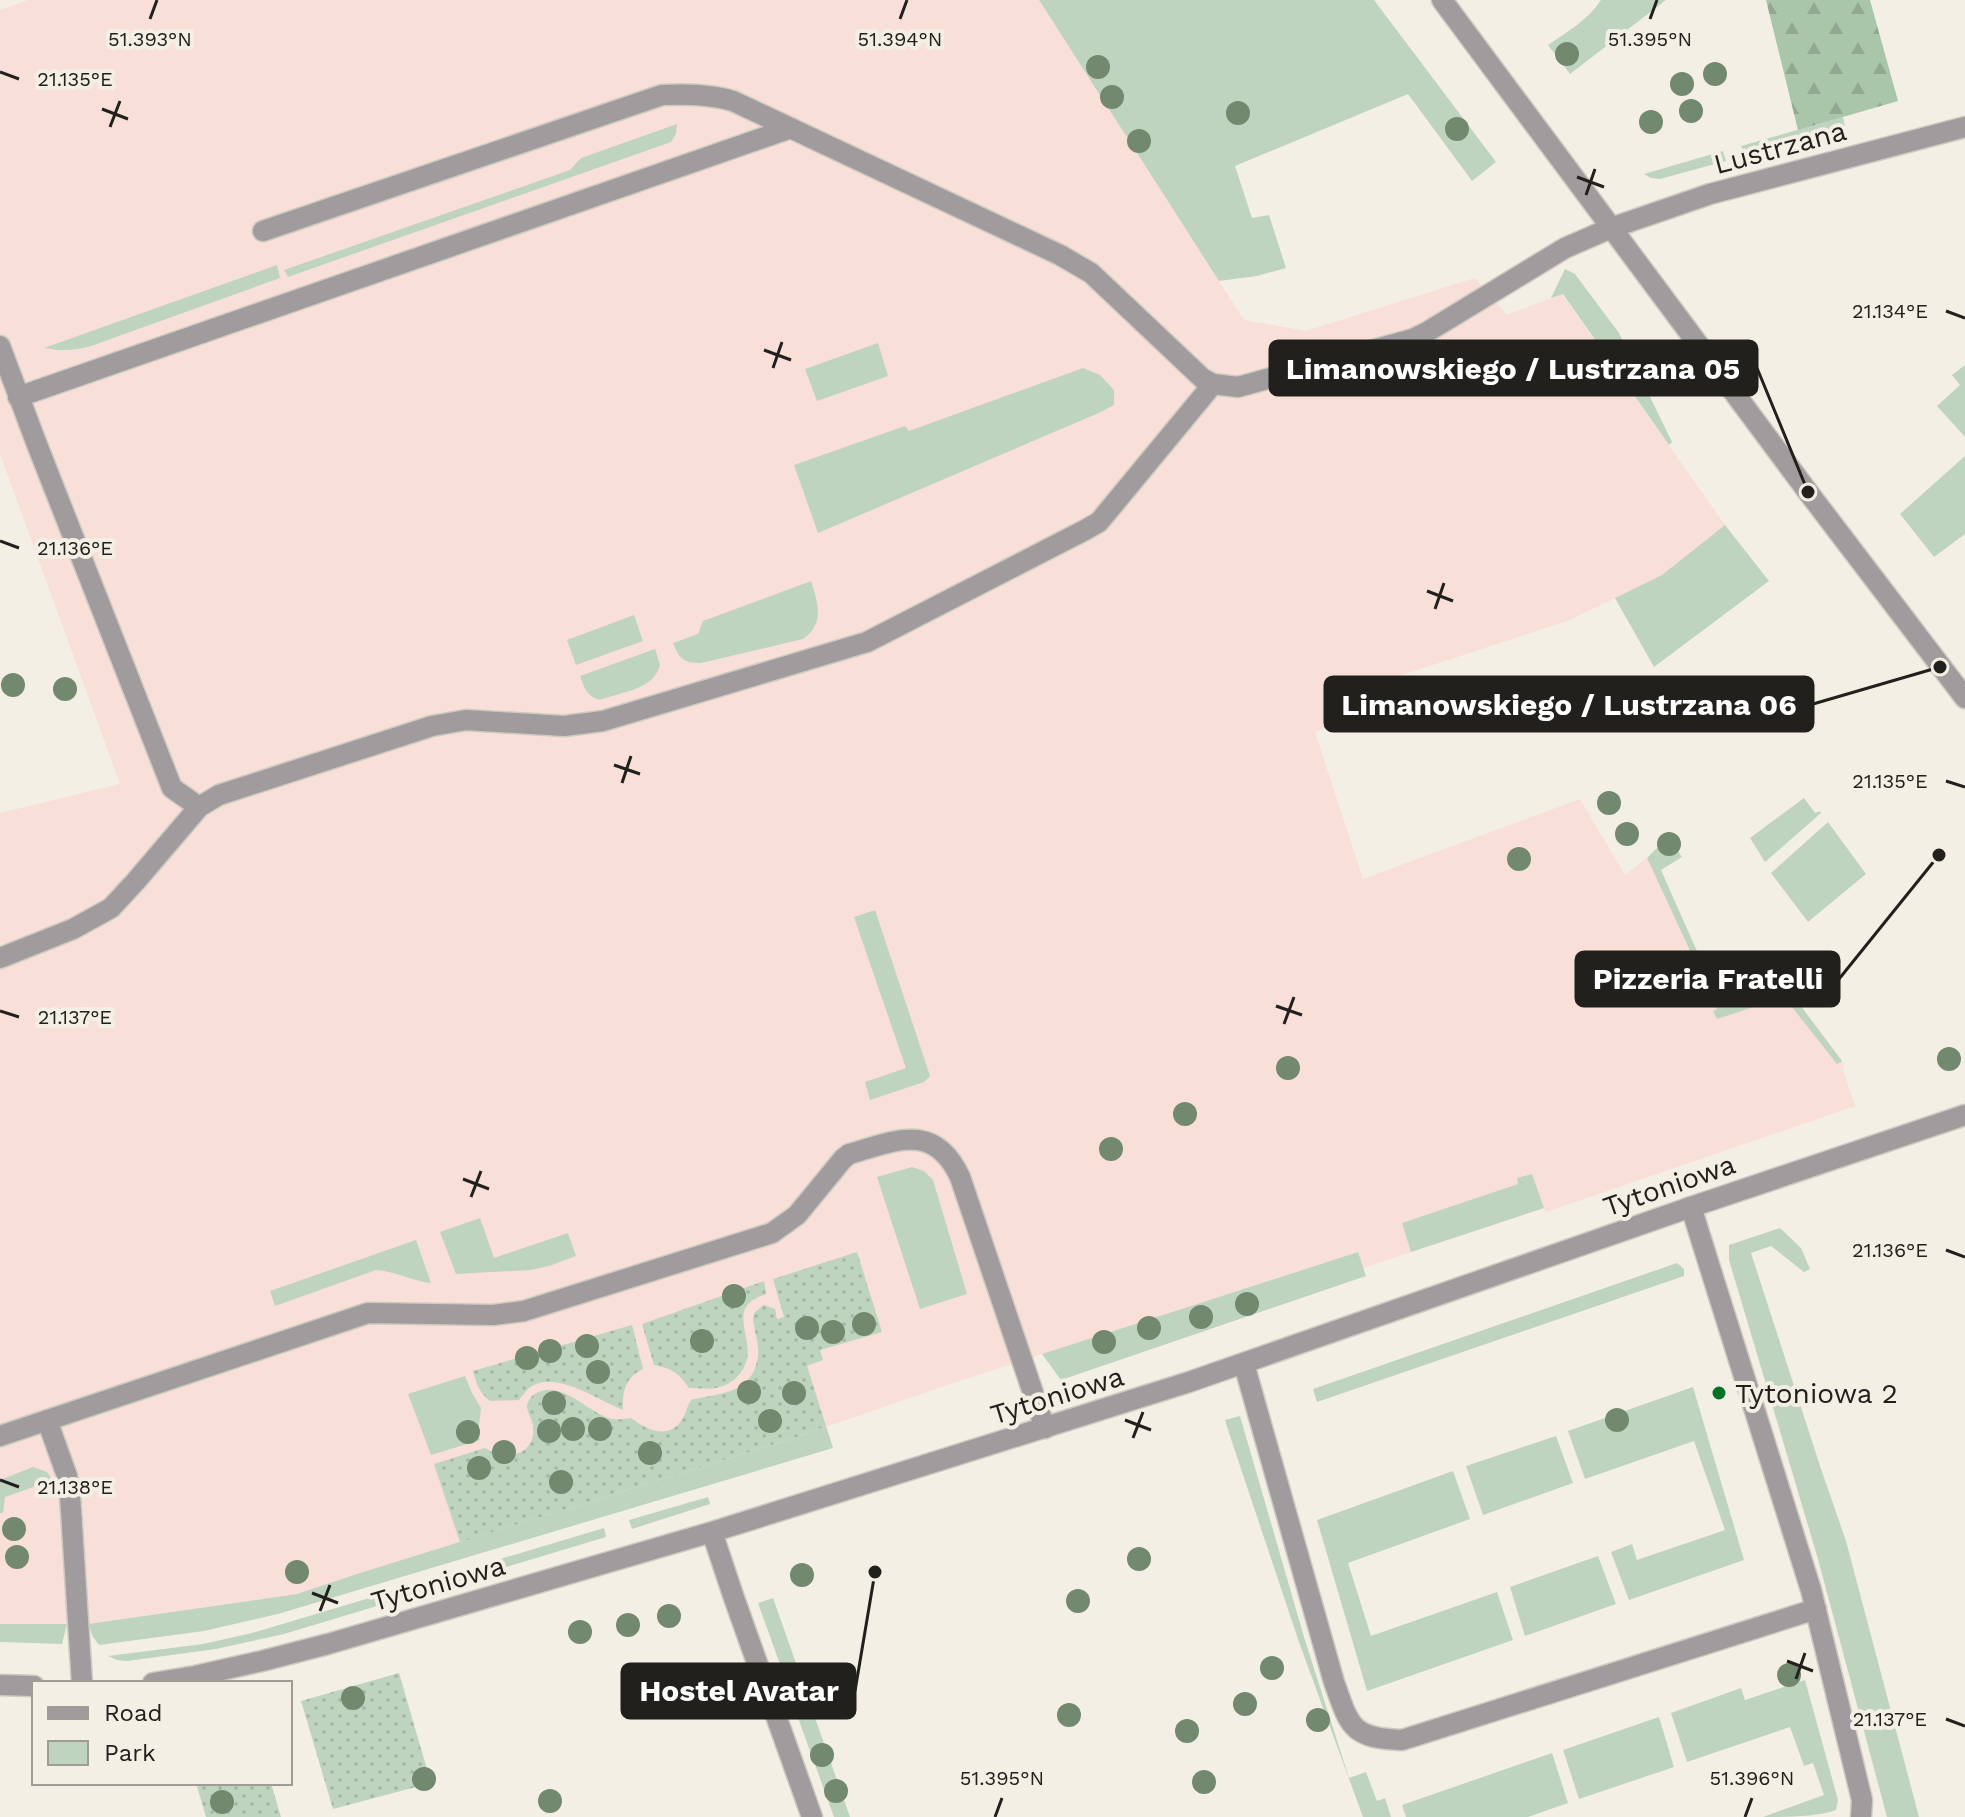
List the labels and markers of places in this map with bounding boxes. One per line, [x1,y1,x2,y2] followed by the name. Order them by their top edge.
[1270,341,1757,395] callout: Limanowskiego / Lustrzana 05
[1325,677,1813,731] callout: Limanowskiego / Lustrzana 06
[1576,952,1839,1006] callout: Pizzeria Fratelli
[1735,1377,1898,1410] place label: Tytoniowa 2
[1710,1384,1728,1402] marker: Tytoniowa 2
[622,1664,855,1718] callout: Hostel Avatar

